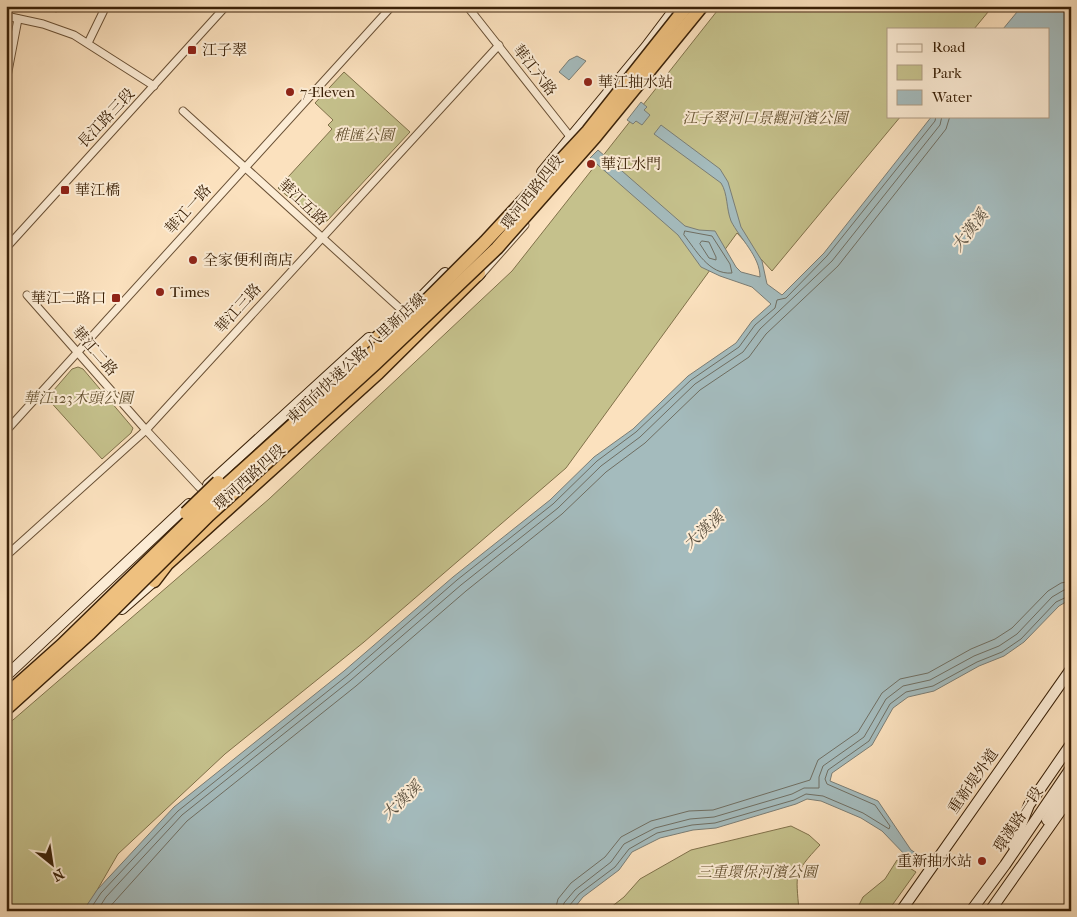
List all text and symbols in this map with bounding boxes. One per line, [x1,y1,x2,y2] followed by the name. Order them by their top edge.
[887,28,1050,118] legend
[932,38,966,56] text: Road
[202,41,247,59] place label: 江子翠
[509,41,561,99] street label: 華江六路
[186,44,198,56] marker: 江子翠
[932,64,962,82] text: Park
[598,73,673,91] place label: 華江抽水站
[582,76,594,88] marker: 華江抽水站
[300,83,355,101] place label: 7-Eleven
[74,84,138,152] street label: 長江路三段
[284,86,296,98] marker: 7-Eleven
[931,88,972,106] text: Water
[682,109,849,127] park label: 江子翠河口景觀河濱公園
[334,126,396,144] park label: 稚匯公園
[497,151,567,233] street label: 環河西路四段
[601,155,661,173] place label: 華江水門
[585,158,597,170] marker: 華江水門
[275,175,331,229] street label: 華江五路
[75,181,120,199] place label: 華江橋
[161,181,215,237] street label: 華江一路
[59,184,71,196] marker: 華江橋
[947,204,993,255] water label: 大漢溪
[203,251,293,269] place label: 全家便利商店
[187,254,199,266] marker: 全家便利商店
[211,280,265,336] street label: 華江三路
[170,283,210,301] place label: Times
[154,286,166,298] marker: Times
[31,289,106,307] place label: 華江二路口
[283,289,429,427] street label: 東西向快速公路 八里新店線
[110,292,122,304] marker: 華江二路口
[69,322,121,380] street label: 華江二路
[23,389,135,407] park label: 華江123木頭公園
[210,440,288,514] street label: 環河西路四段
[679,506,729,553] water label: 大漢溪
[944,745,1002,817] street label: 重新堤外道
[377,776,427,824] water label: 大漢溪
[990,783,1046,855] street label: 環漢路一段
[28,840,78,890] north arrow
[897,852,972,870] place label: 重新抽水站
[976,855,988,867] marker: 重新抽水站
[697,863,819,881] park label: 三重環保河濱公園
[49,865,67,885] text: N

